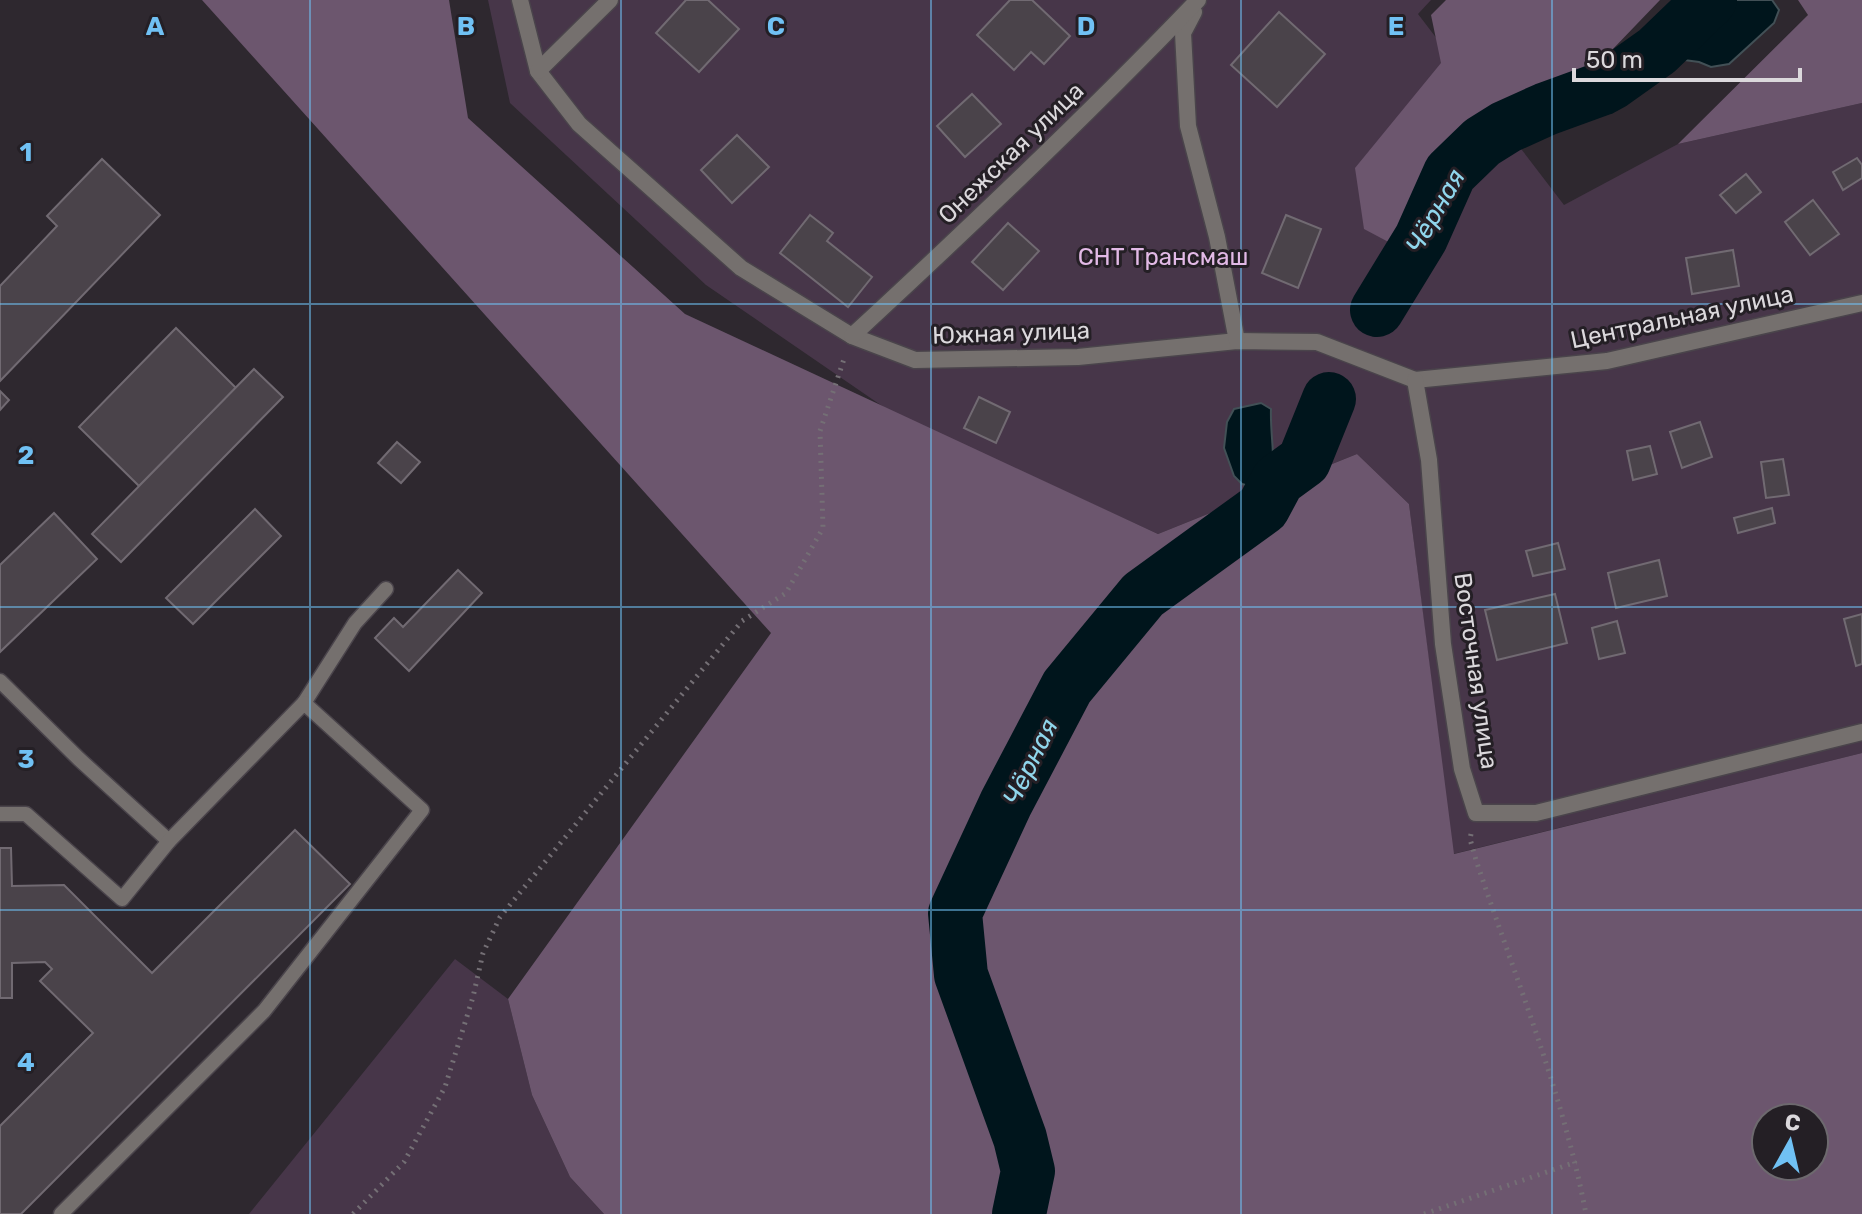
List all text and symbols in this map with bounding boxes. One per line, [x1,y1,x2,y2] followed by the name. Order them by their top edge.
[146,11,165,42] text: A
[457,11,475,42] text: B
[767,11,785,42] text: C
[1077,11,1095,42] text: D
[1388,11,1404,42] text: E
[1574,32,1800,82] scale bar
[1586,46,1643,74] text: 50 m
[933,77,1089,229] street label: Онежская улица
[20,137,32,168] text: 1
[1399,163,1472,259] water label: Чёрная
[1078,243,1248,271] park label: СНТ Трансмаш
[1568,280,1796,354] street label: Центральная улица
[932,316,1090,350] street label: Южная улица
[18,440,34,471] text: 2
[1448,571,1504,771] street label: Восточная улица
[996,714,1065,811] water label: Чёрная
[17,744,35,775] text: 3
[17,1047,35,1078] text: 4
[1750,1102,1830,1182] north arrow
[1783,1108,1802,1137] text: С

